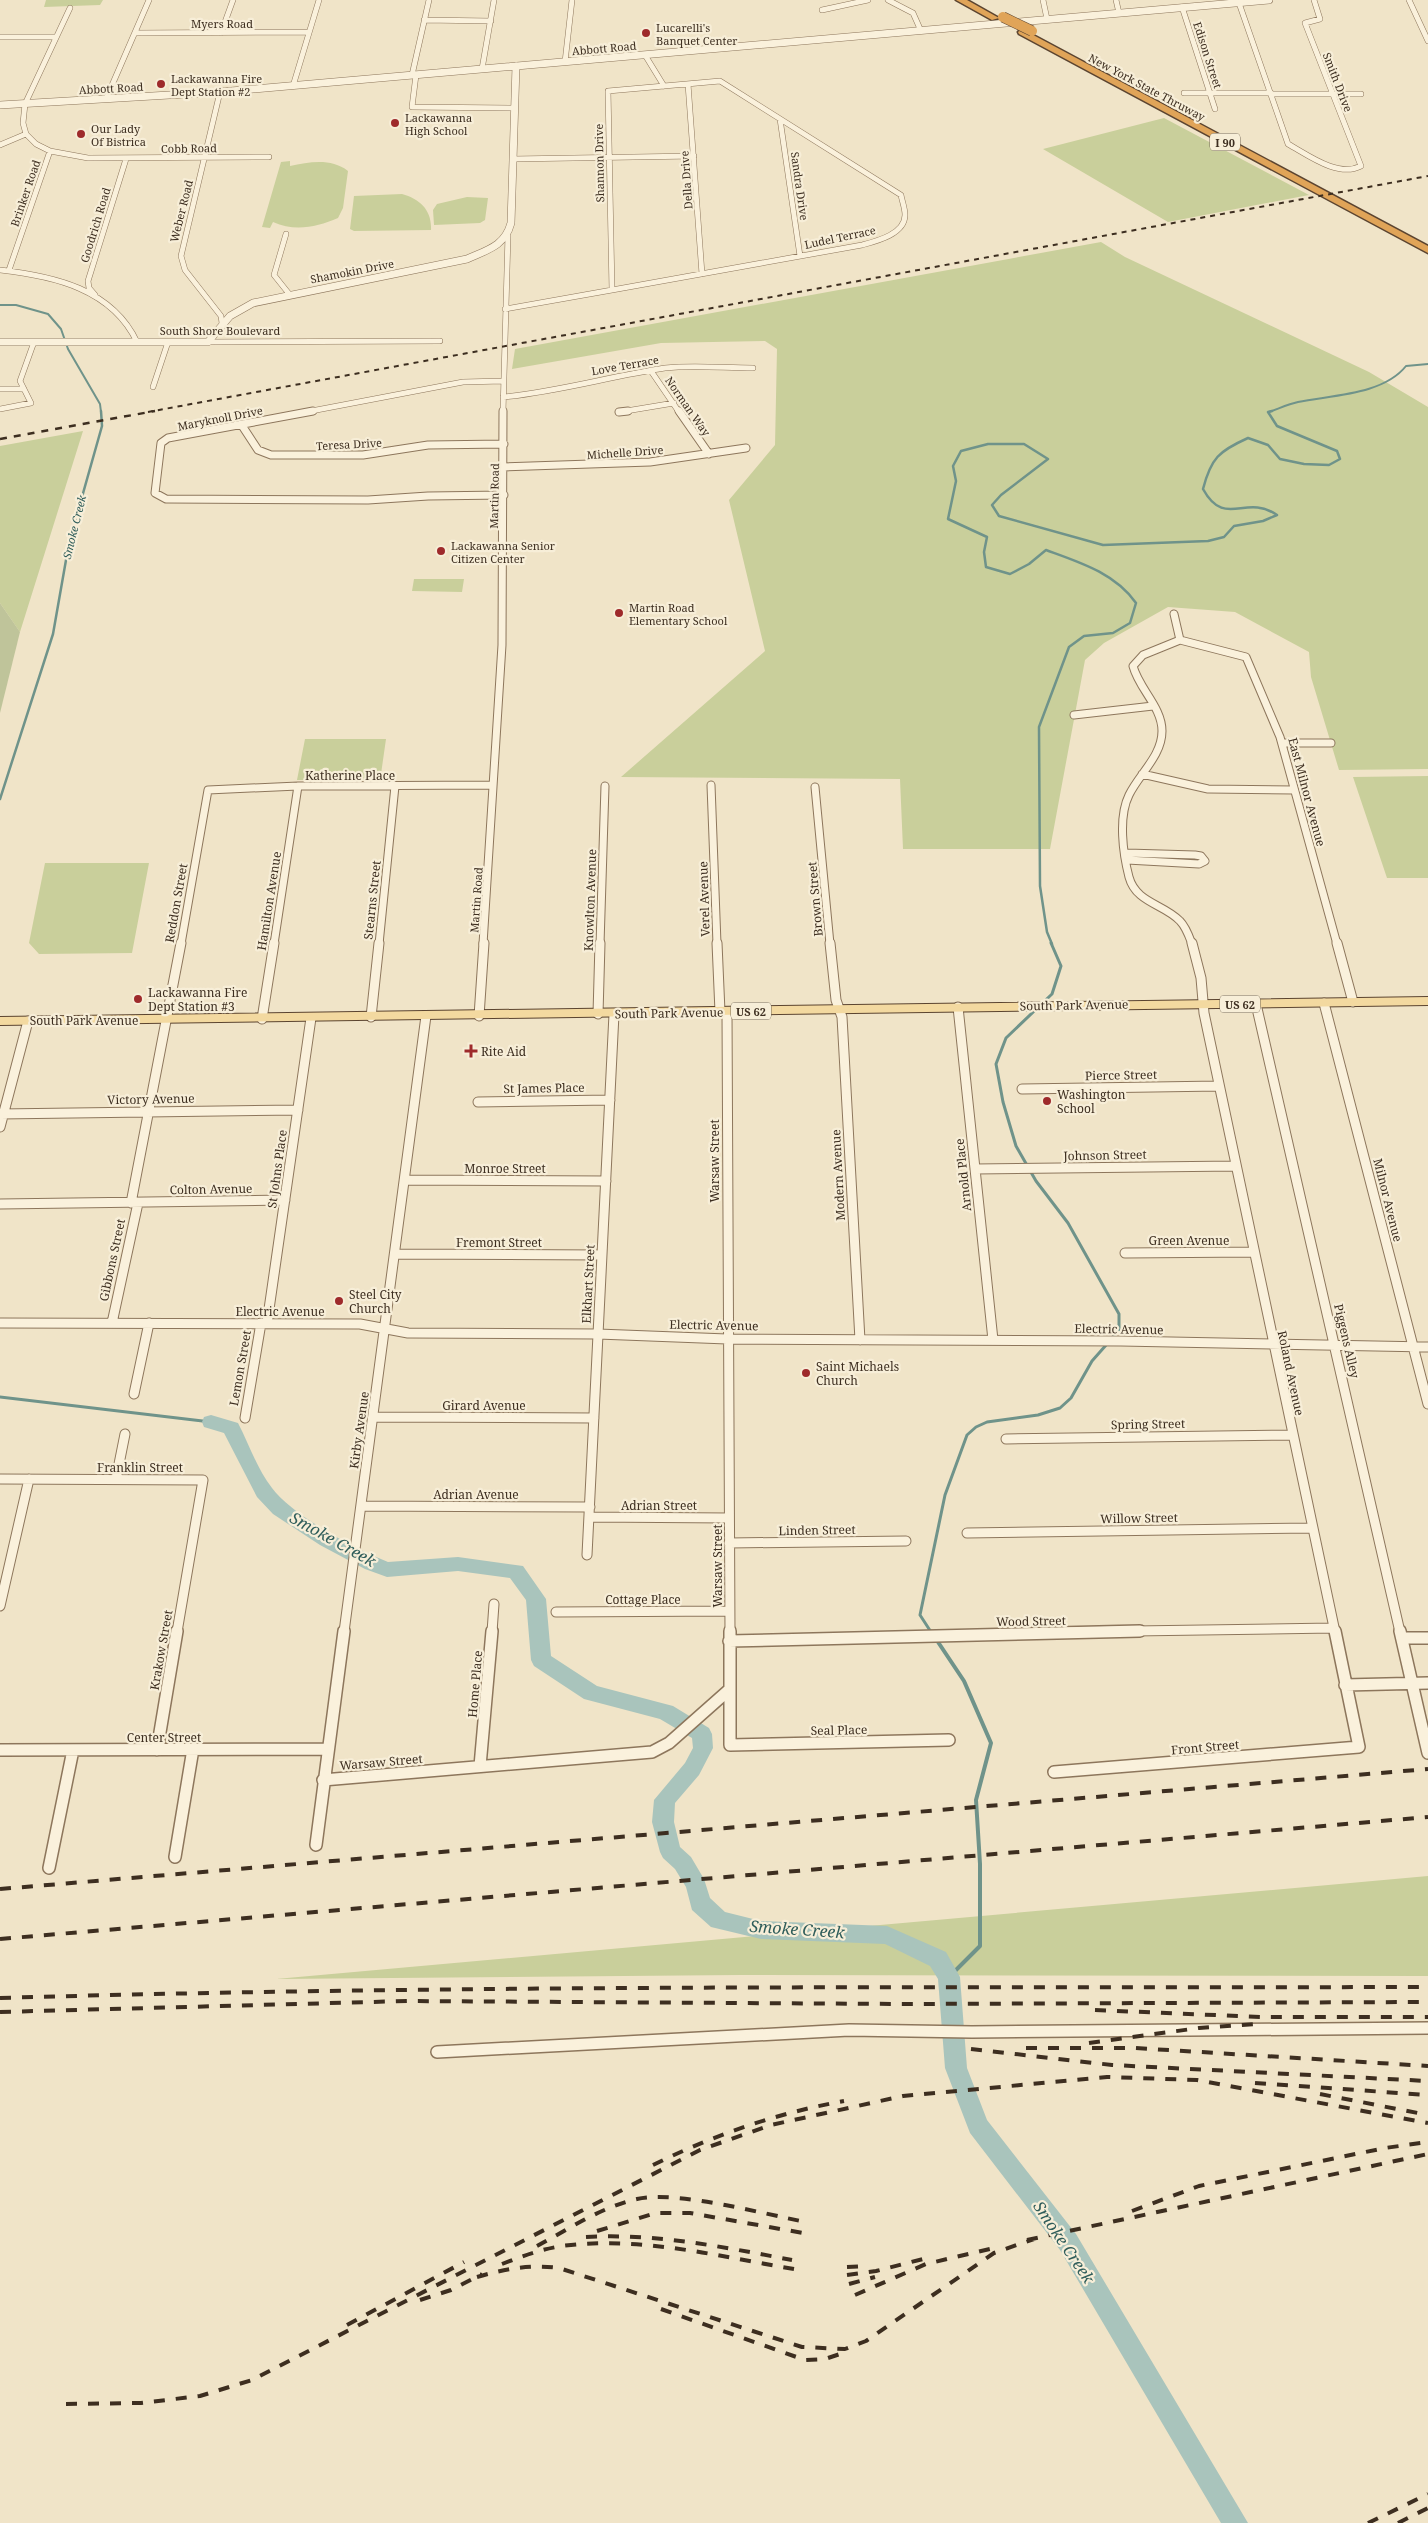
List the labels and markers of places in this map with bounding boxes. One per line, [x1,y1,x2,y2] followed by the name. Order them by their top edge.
[656,20,738,48] place label: Lucarelli's Banquet Center
[640,27,652,39] marker: Lucarelli's Banquet Center
[171,71,262,99] place label: Lackawanna Fire Dept Station #2
[155,78,167,90] marker: Lackawanna Fire Dept Station #2
[405,110,472,138] place label: Lackawanna High School
[389,117,401,129] marker: Lackawanna High School
[91,121,146,149] place label: Our Lady Of Bistrica
[75,128,87,140] marker: Our Lady Of Bistrica
[451,538,556,566] place label: Lackawanna Senior Citizen Center
[435,545,447,557] marker: Lackawanna Senior Citizen Center
[629,600,728,628] place label: Martin Road Elementary School
[613,607,625,619] marker: Martin Road Elementary School
[148,984,247,1015] place label: Lackawanna Fire Dept Station #3
[132,993,144,1005] marker: Lackawanna Fire Dept Station #3
[481,1043,527,1060] place label: Rite Aid
[465,1045,477,1057] marker: Rite Aid
[1057,1086,1126,1117] place label: Washington School
[1041,1095,1053,1107] marker: Washington School
[349,1286,402,1317] place label: Steel City Church
[333,1295,345,1307] marker: Steel City Church
[816,1358,899,1389] place label: Saint Michaels Church
[800,1367,812,1379] marker: Saint Michaels Church

